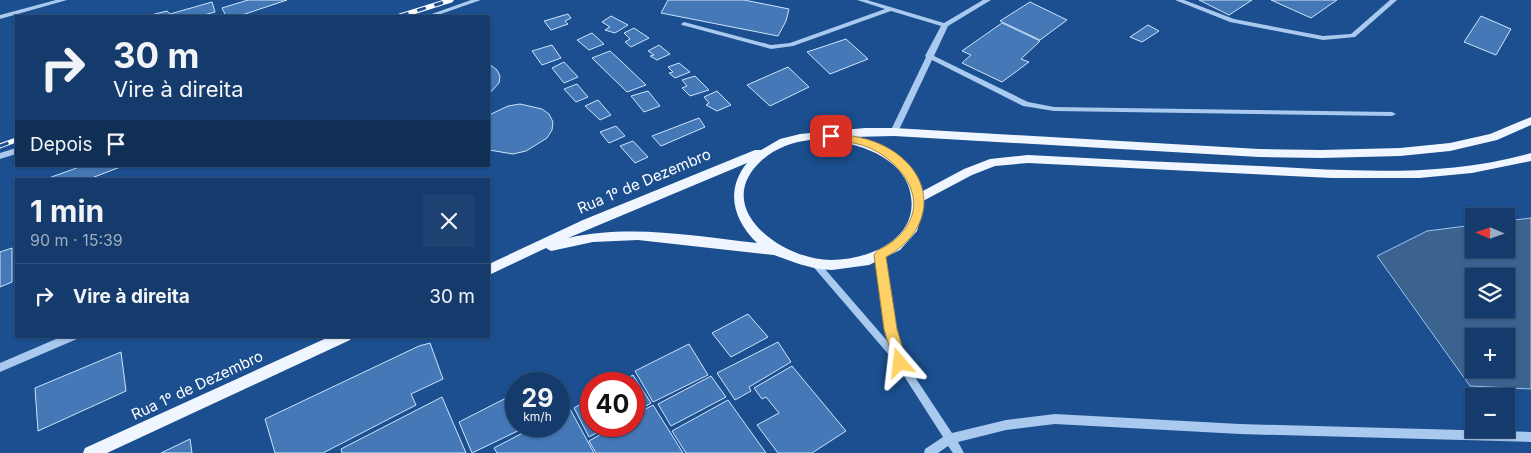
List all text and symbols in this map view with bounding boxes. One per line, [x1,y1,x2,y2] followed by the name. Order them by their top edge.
[113,34,199,76] text: 30 m
[30,35,95,100] icon: right
[113,76,244,102] text: Vire à direita
[810,115,852,157] pin
[817,122,845,150] icon: arrive
[102,130,130,158] icon: arrive
[30,133,92,156] text: Depois
[574,144,714,218] street label: Rua 1º de Dezembro
[30,193,104,229] text: 1 min
[423,195,475,247] button: close
[1465,208,1515,258] north arrow
[1465,208,1515,438] map controls
[30,230,123,250] text: 90 m · 15:39
[1465,268,1515,318] button: layers
[30,282,58,310] icon: right
[73,285,190,308] text: Vire à direita
[429,285,475,308] text: 30 m
[1465,328,1515,378] button: +
[873,336,925,388] position arrow
[128,346,266,424] street label: Rua 1º de Dezembro
[580,372,645,437] speed limit sign: 40
[522,383,553,413] text: 29
[1465,388,1515,438] button: −
[523,409,552,424] text: km/h

